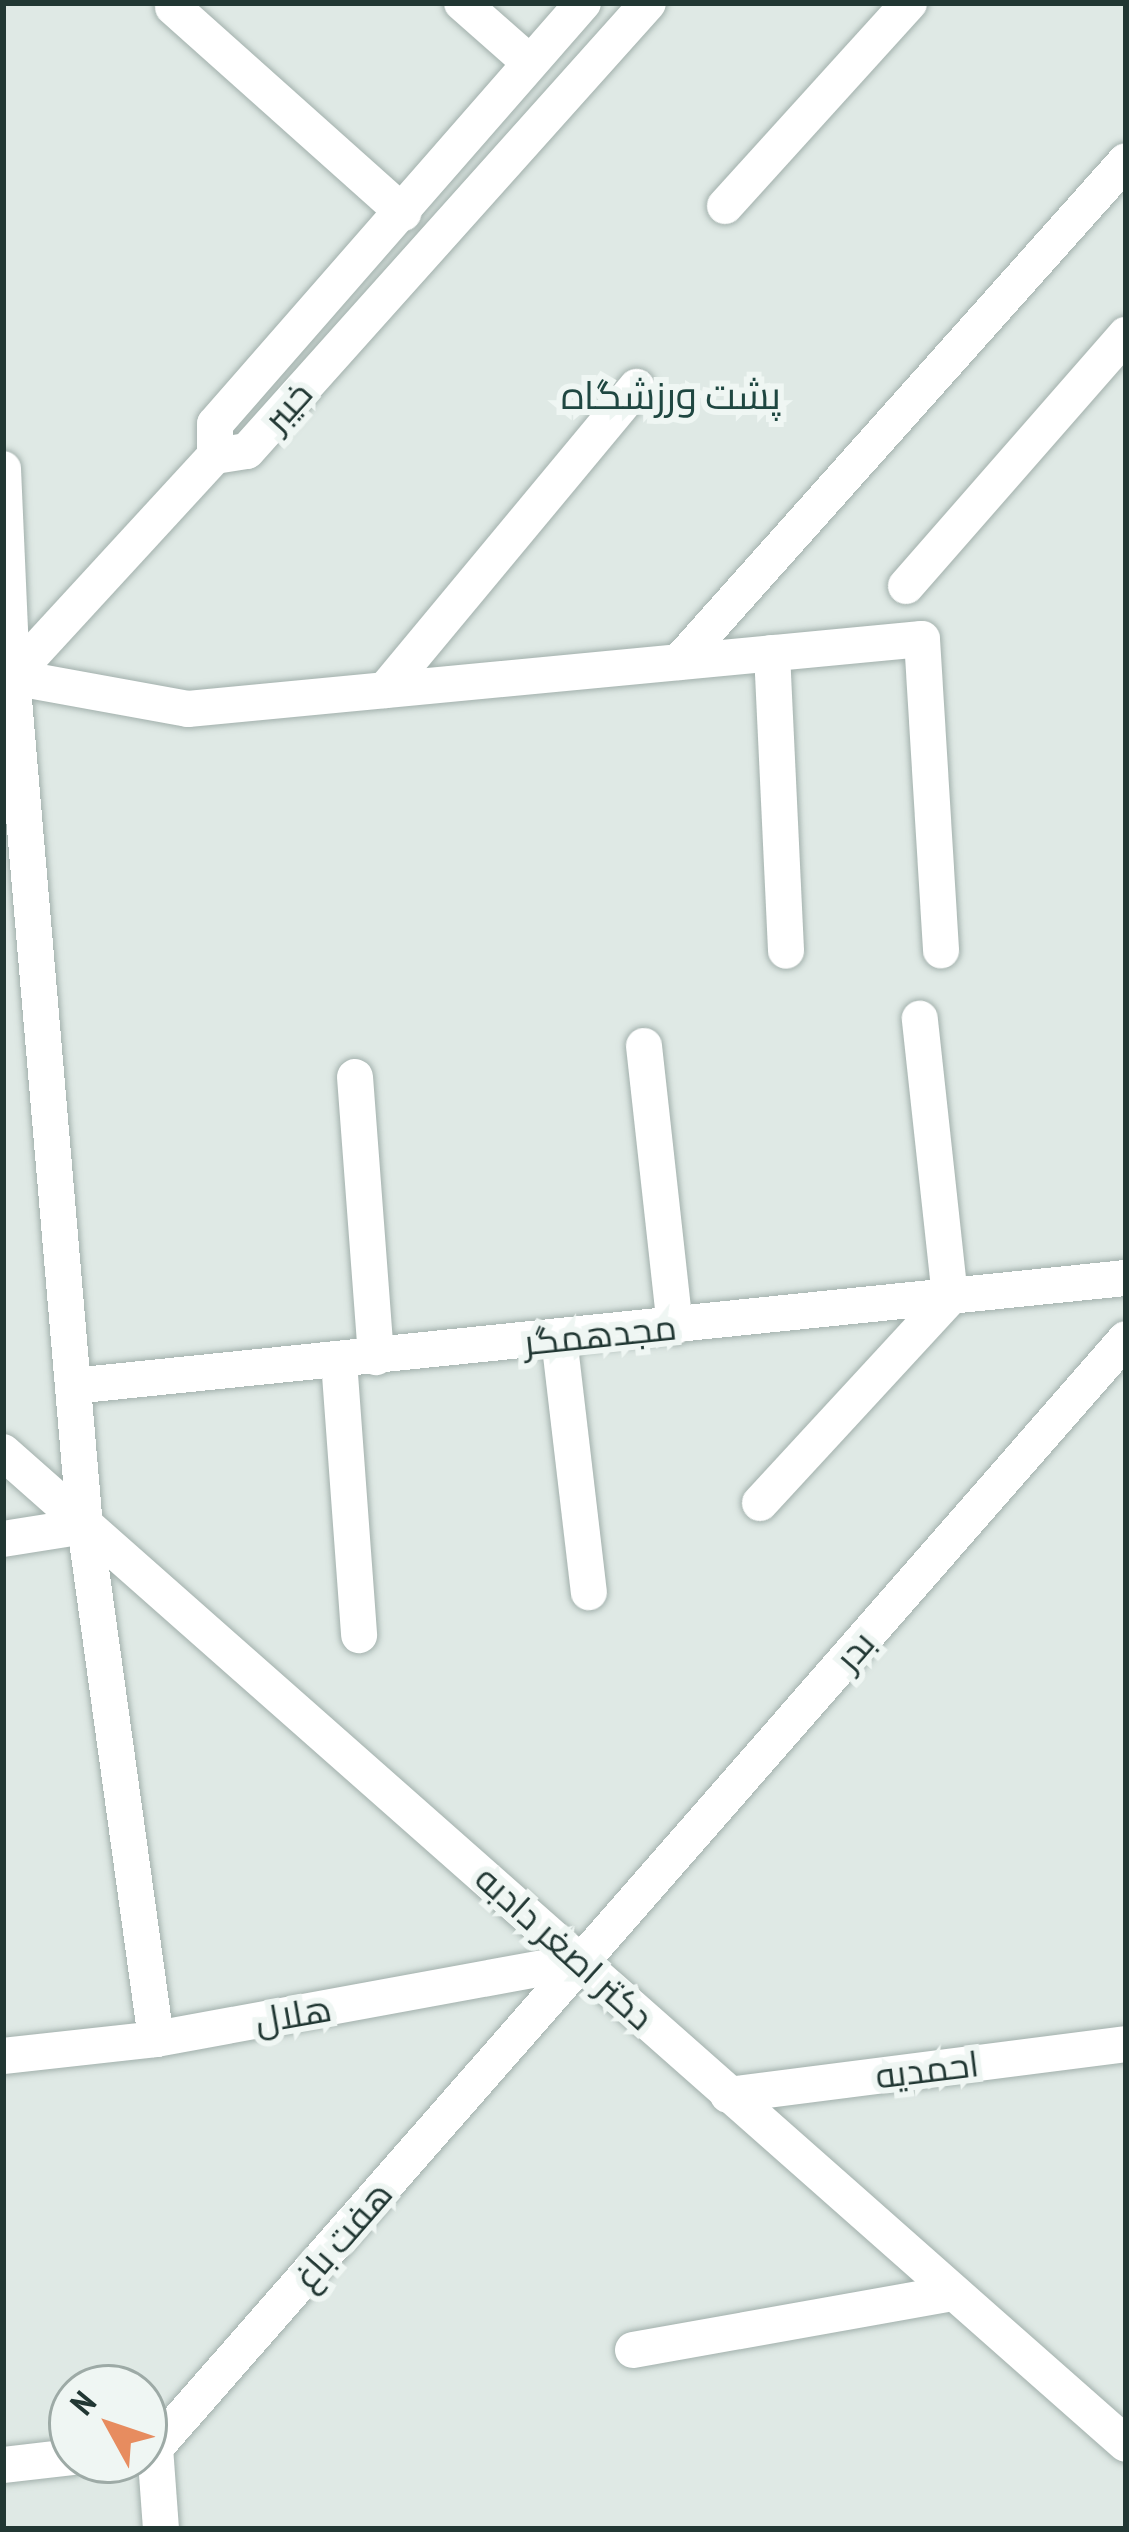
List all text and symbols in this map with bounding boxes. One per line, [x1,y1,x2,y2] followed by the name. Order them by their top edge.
[254,372,320,440] street label: خیبر
[561,372,781,418] district label: پشت ورزشگاه
[522,1305,678,1363] street label: مجدهمگر
[825,1621,883,1679] street label: بدر
[467,1856,663,2038] street label: دکتر اصغر دادبه
[251,1986,335,2042] street label: هلال
[873,2041,981,2097] street label: احمدیه
[283,2172,401,2298] street label: هفت باغ
[48,2364,168,2484] north arrow
[60,2382,105,2423] text: N

